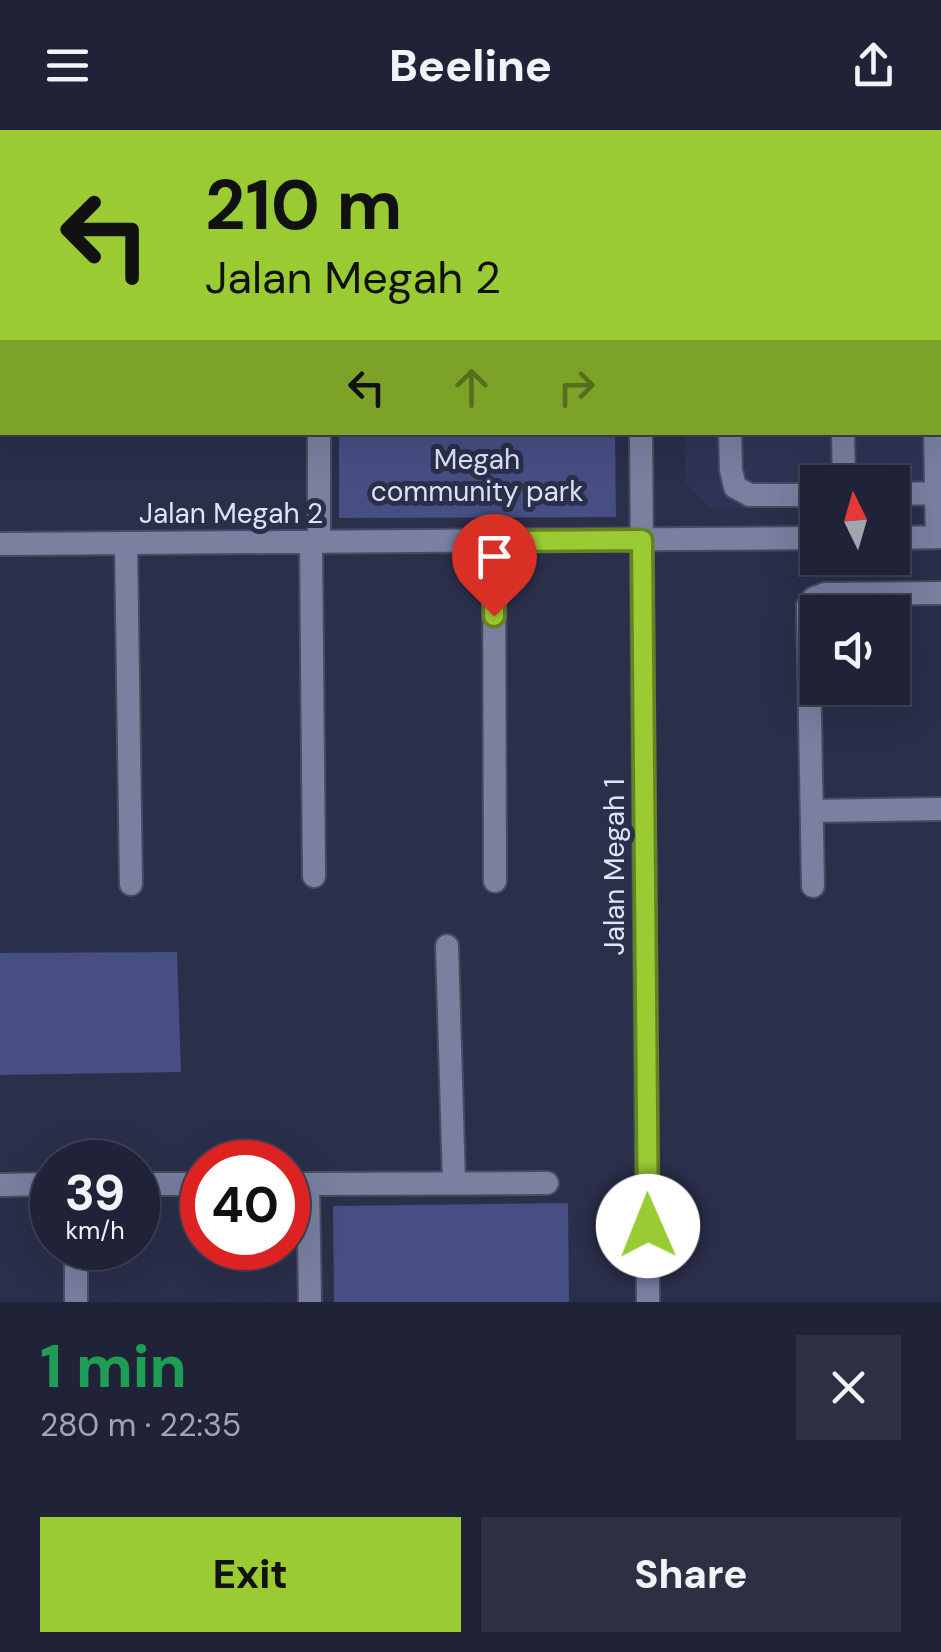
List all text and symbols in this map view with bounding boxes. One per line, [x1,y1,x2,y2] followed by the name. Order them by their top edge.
[389,36,552,95] text: Beeline
[40,38,95,93] icon: menu
[846,38,901,93] icon: share
[205,160,402,251] text: 210 m
[40,170,170,300] icon: left
[205,248,501,307] text: Jalan Megah 2
[339,360,394,415] icon: left
[444,360,499,415] icon: ahead
[549,360,604,415] icon: right
[371,441,583,510] park label: Megah community park
[800,465,910,575] north arrow
[800,465,910,705] map controls
[139,495,323,532] street label: Jalan Megah 2
[452,514,537,617] pin
[467,529,522,584] icon: arrive
[800,595,910,705] button: sound
[596,779,633,955] street label: Jalan Megah 1
[180,1140,310,1270] speed limit sign: 40
[65,1160,125,1226] text: 39
[596,1174,700,1278] position arrow
[65,1214,125,1247] text: km/h
[40,1327,187,1406] text: 1 min
[796,1335,901,1440] button: close
[40,1404,241,1446] text: 280 m · 22:35
[40,1517,461,1632] button: Exit
[481,1517,901,1632] button: Share

